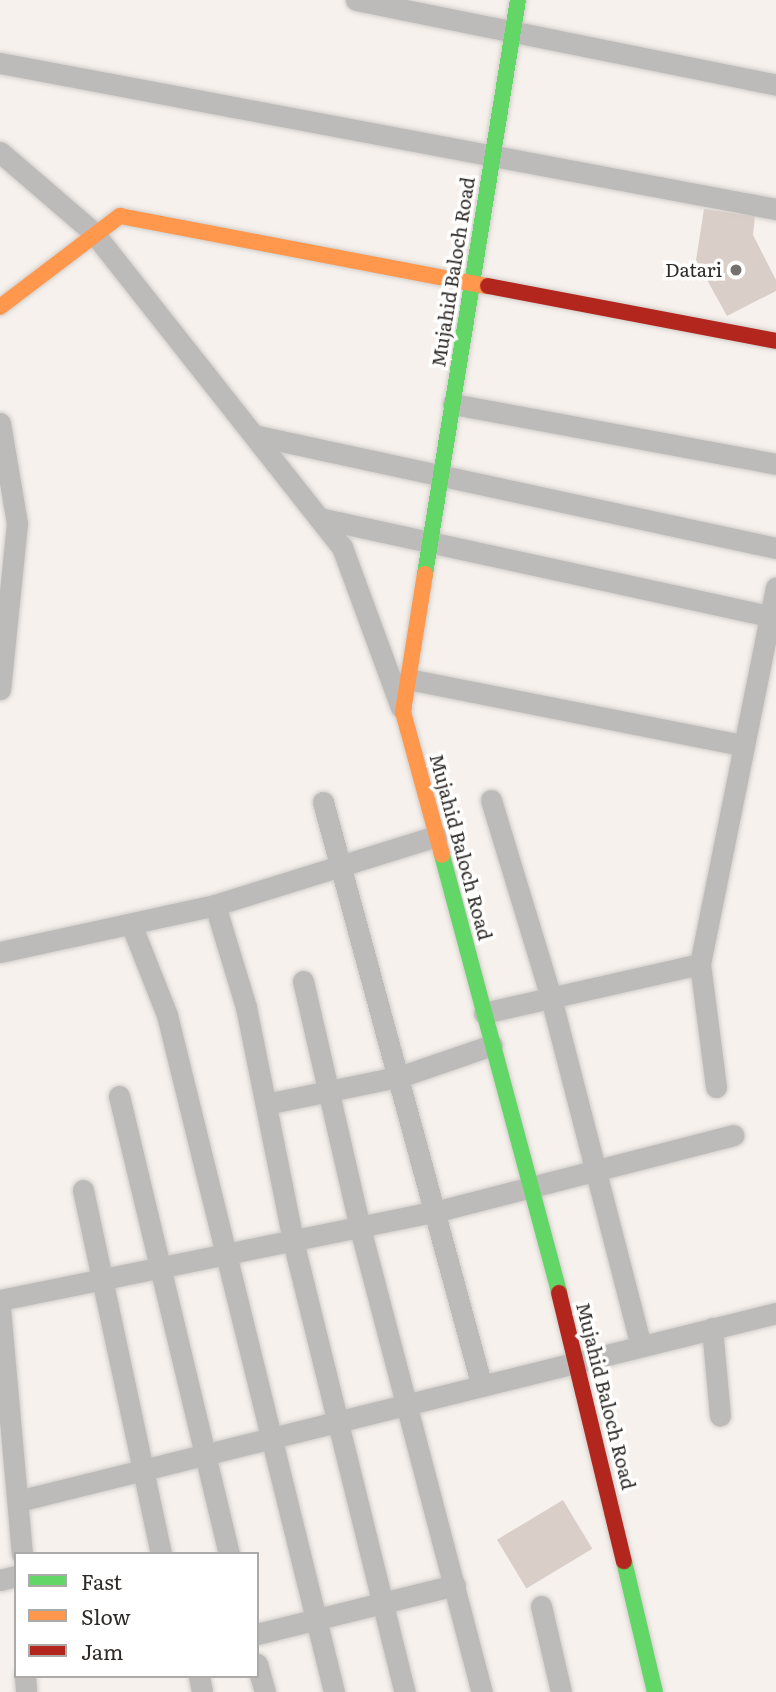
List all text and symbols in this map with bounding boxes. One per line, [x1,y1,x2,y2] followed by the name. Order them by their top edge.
[427,175,479,369] street label: Mujahid Baloch Road
[665,259,722,281] place label: Datari
[728,262,744,278] marker: Datari
[425,751,497,943] street label: Mujahid Baloch Road
[572,1300,640,1492] street label: Mujahid Baloch Road
[14,1552,259,1678] legend
[81,1565,122,1596] text: Fast
[81,1600,131,1631] text: Slow
[81,1635,123,1666] text: Jam

